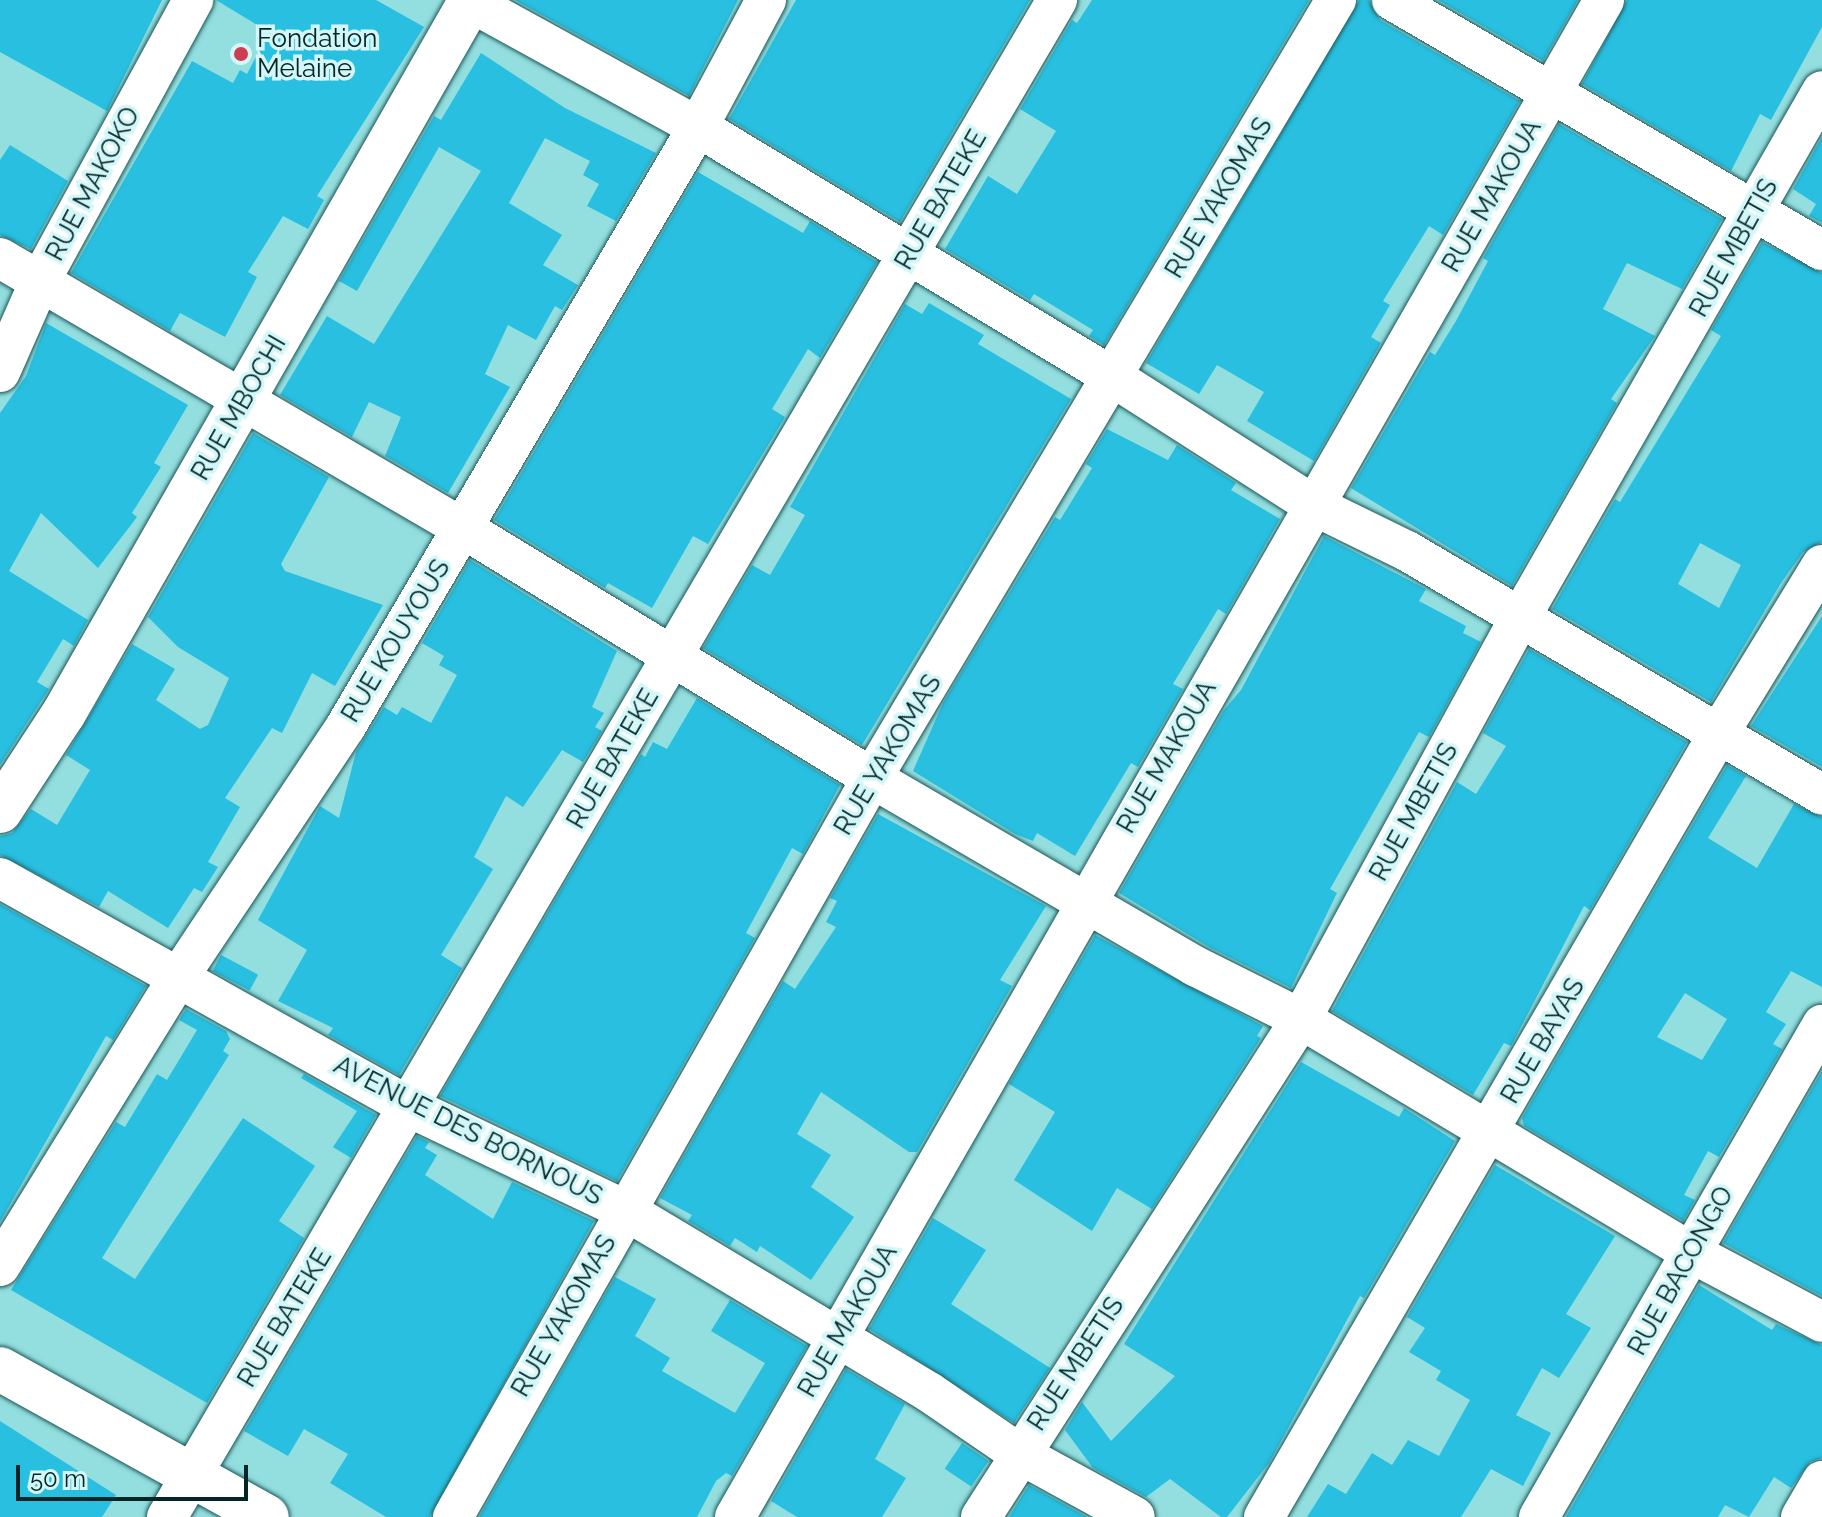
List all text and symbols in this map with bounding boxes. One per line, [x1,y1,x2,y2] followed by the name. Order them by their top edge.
[257,23,377,84] place label: Fondation Melaine
[232,45,250,63] marker: Fondation Melaine
[39,102,147,266] street label: RUE MAKOKO
[1159,112,1279,284] street label: RUE YAKOMAS
[1436,114,1548,278] street label: RUE MAKOUA
[888,125,994,275] street label: RUE BATEKE
[1683,173,1785,323] street label: RUE MBETIS
[185,330,293,486] street label: RUE MBOCHI
[335,554,457,728] street label: RUE KOUYOUS
[828,669,948,841] street label: RUE YAKOMAS
[1111,675,1223,839] street label: RUE MAKOUA
[560,684,666,834] street label: RUE BATEKE
[1363,737,1465,887] street label: RUE MBETIS
[1495,973,1591,1109] street label: RUE BAYAS
[328,1050,608,1212] street label: AVENUE DES BORNOUS
[1622,1181,1740,1361] street label: RUE BACONGO
[505,1229,623,1403] street label: RUE YAKOMAS
[792,1239,904,1403] street label: RUE MAKOUA
[231,1243,339,1393] street label: RUE BATEKE
[1021,1291,1131,1437] street label: RUE MBETIS
[20,1449,252,1499] scale bar
[30,1464,86,1493] text: 50 m

